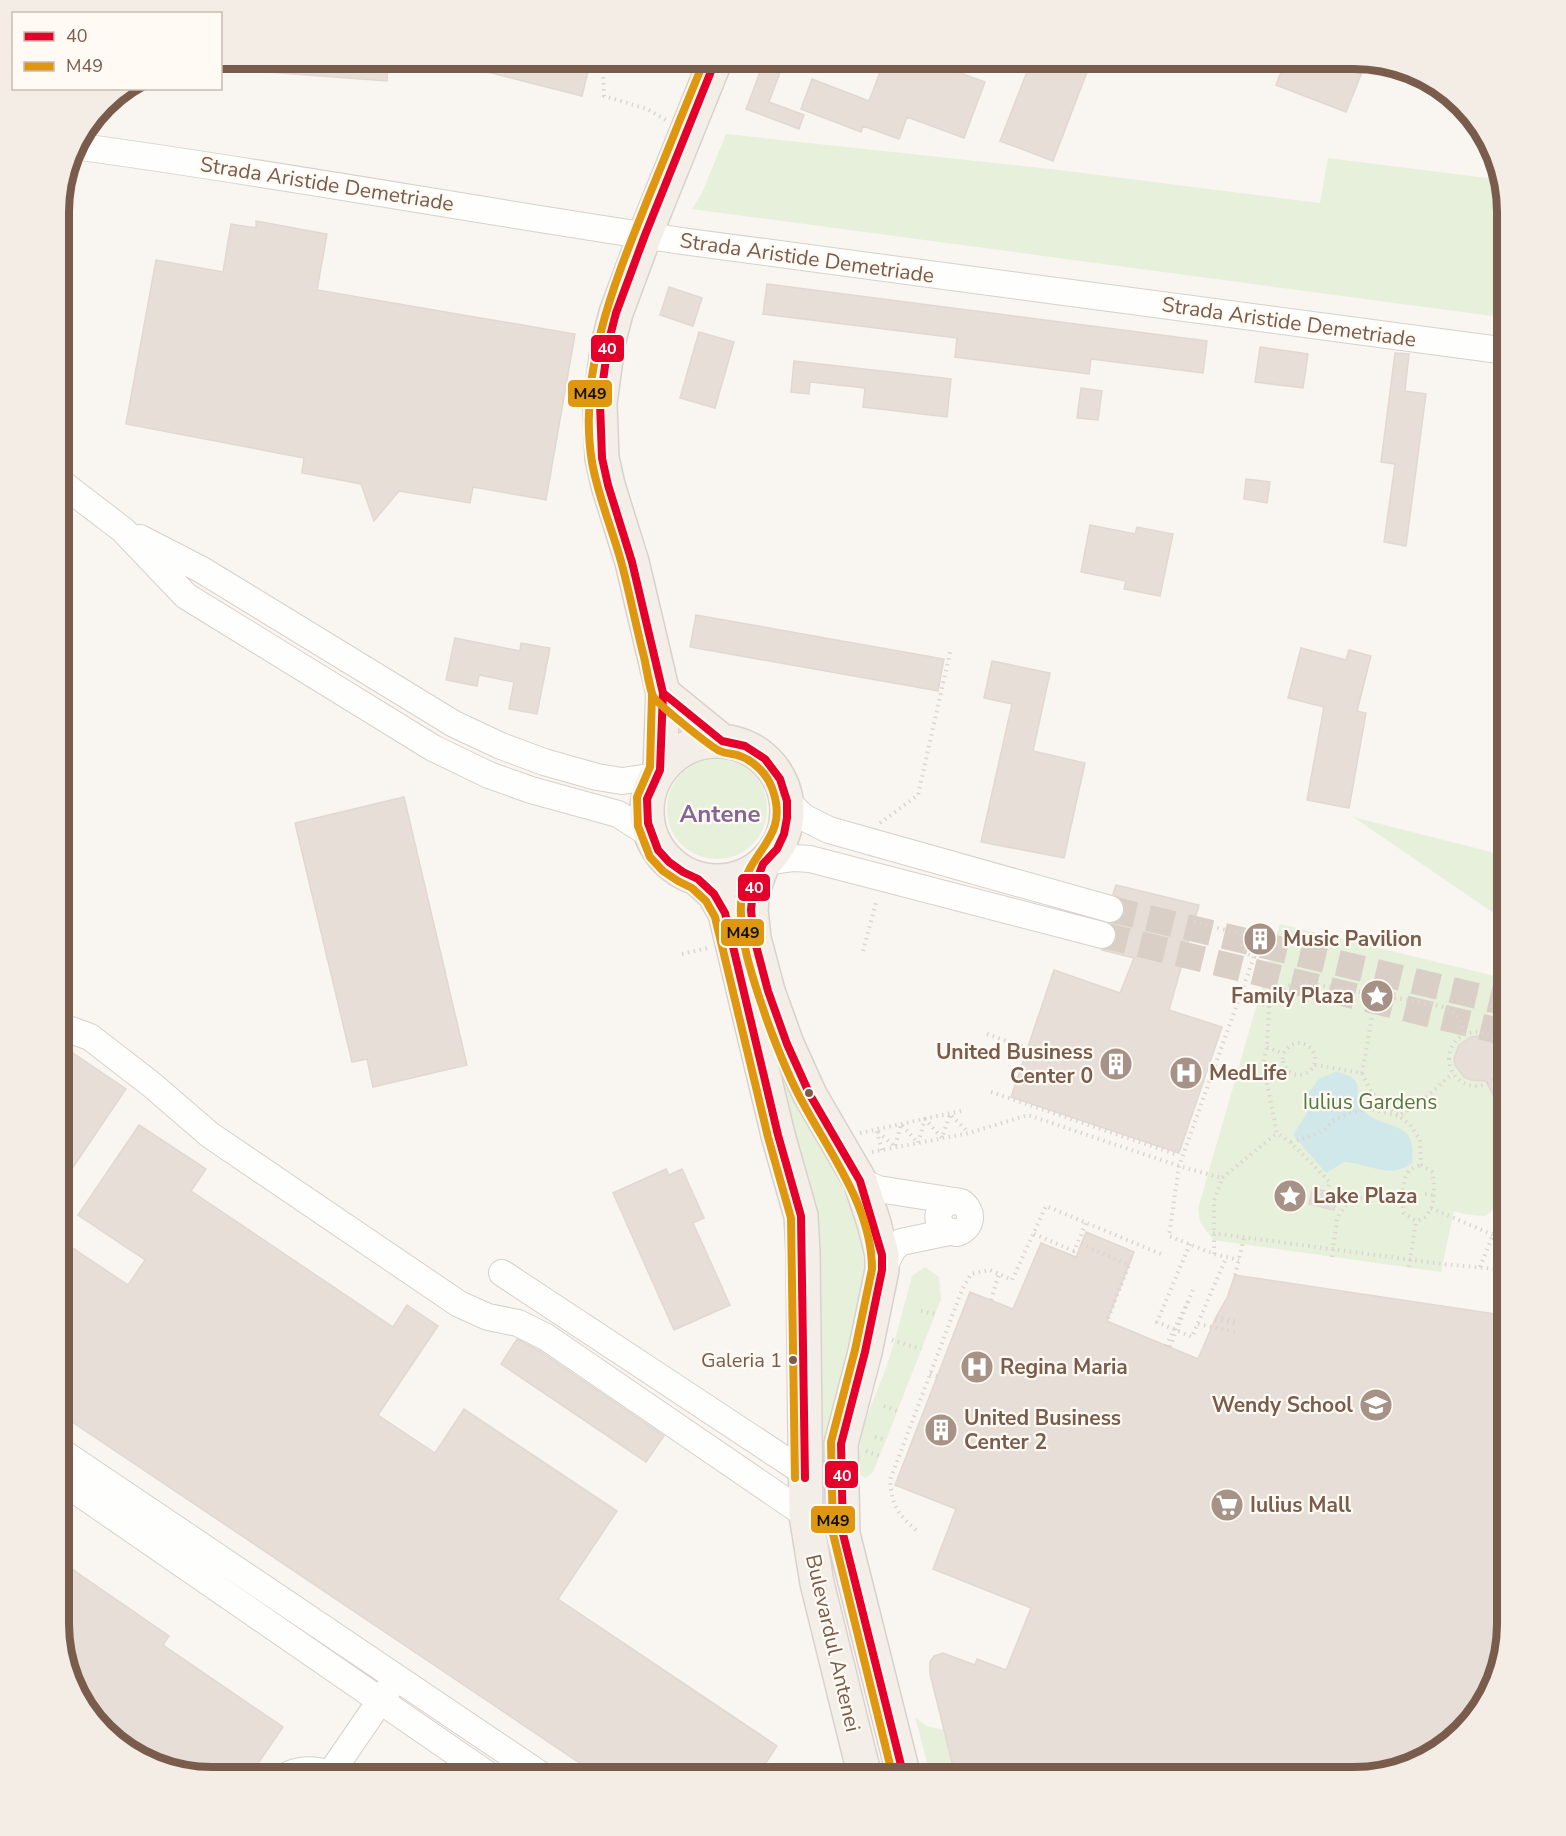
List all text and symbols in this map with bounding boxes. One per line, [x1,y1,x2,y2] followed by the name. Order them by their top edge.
[12,12,222,90] legend
[66,24,88,48] text: 40
[66,54,103,78] text: M49
[198,150,456,218] street label: Strada Aristide Demetriade
[678,226,936,290] street label: Strada Aristide Demetriade
[1160,290,1418,354] street label: Strada Aristide Demetriade
[590,334,625,363] line badge: 40
[597,338,617,360] text: 40
[567,379,613,408] line badge: M49
[573,383,607,405] text: M49
[679,798,761,830] district label: Antene
[737,873,771,902] line badge: 40
[744,877,764,899] text: 40
[720,918,765,947] line badge: M49
[1242,921,1278,957] building icon: Music Pavilion
[726,922,760,944] text: M49
[1283,925,1422,953] place label: Music Pavilion
[1359,978,1395,1014] place icon: Family Plaza
[1231,982,1354,1010] place label: Family Plaza
[936,1038,1093,1090] place label: United Business Center 0
[1098,1046,1134,1082] building icon: United Business Center 0
[1168,1055,1204,1091] hospital icon: MedLife
[1209,1059,1287,1087] place label: MedLife
[803,1087,815,1099] unlabelled marker
[1303,1088,1437,1116] park label: Iulius Gardens
[1272,1178,1308,1214] place icon: Lake Plaza
[1313,1182,1418,1210] place label: Lake Plaza
[701,1347,782,1374] place label: Galeria 1
[959,1349,995,1385] hospital icon: Regina Maria
[1000,1353,1128,1381] place label: Regina Maria
[787,1354,799,1366] marker: Galeria 1
[1358,1387,1394,1423] school or university icon: Wendy School
[1212,1391,1353,1419] place label: Wendy School
[964,1404,1121,1456] place label: United Business Center 2
[923,1412,959,1448] building icon: United Business Center 2
[824,1460,859,1489] line badge: 40
[832,1465,852,1487] text: 40
[1209,1487,1245,1523] supermarket icon: Iulius Mall
[1250,1491,1352,1519] place label: Iulius Mall
[810,1505,856,1534] line badge: M49
[816,1510,850,1532] text: M49
[799,1551,867,1735] street label: Bulevardul Antenei

